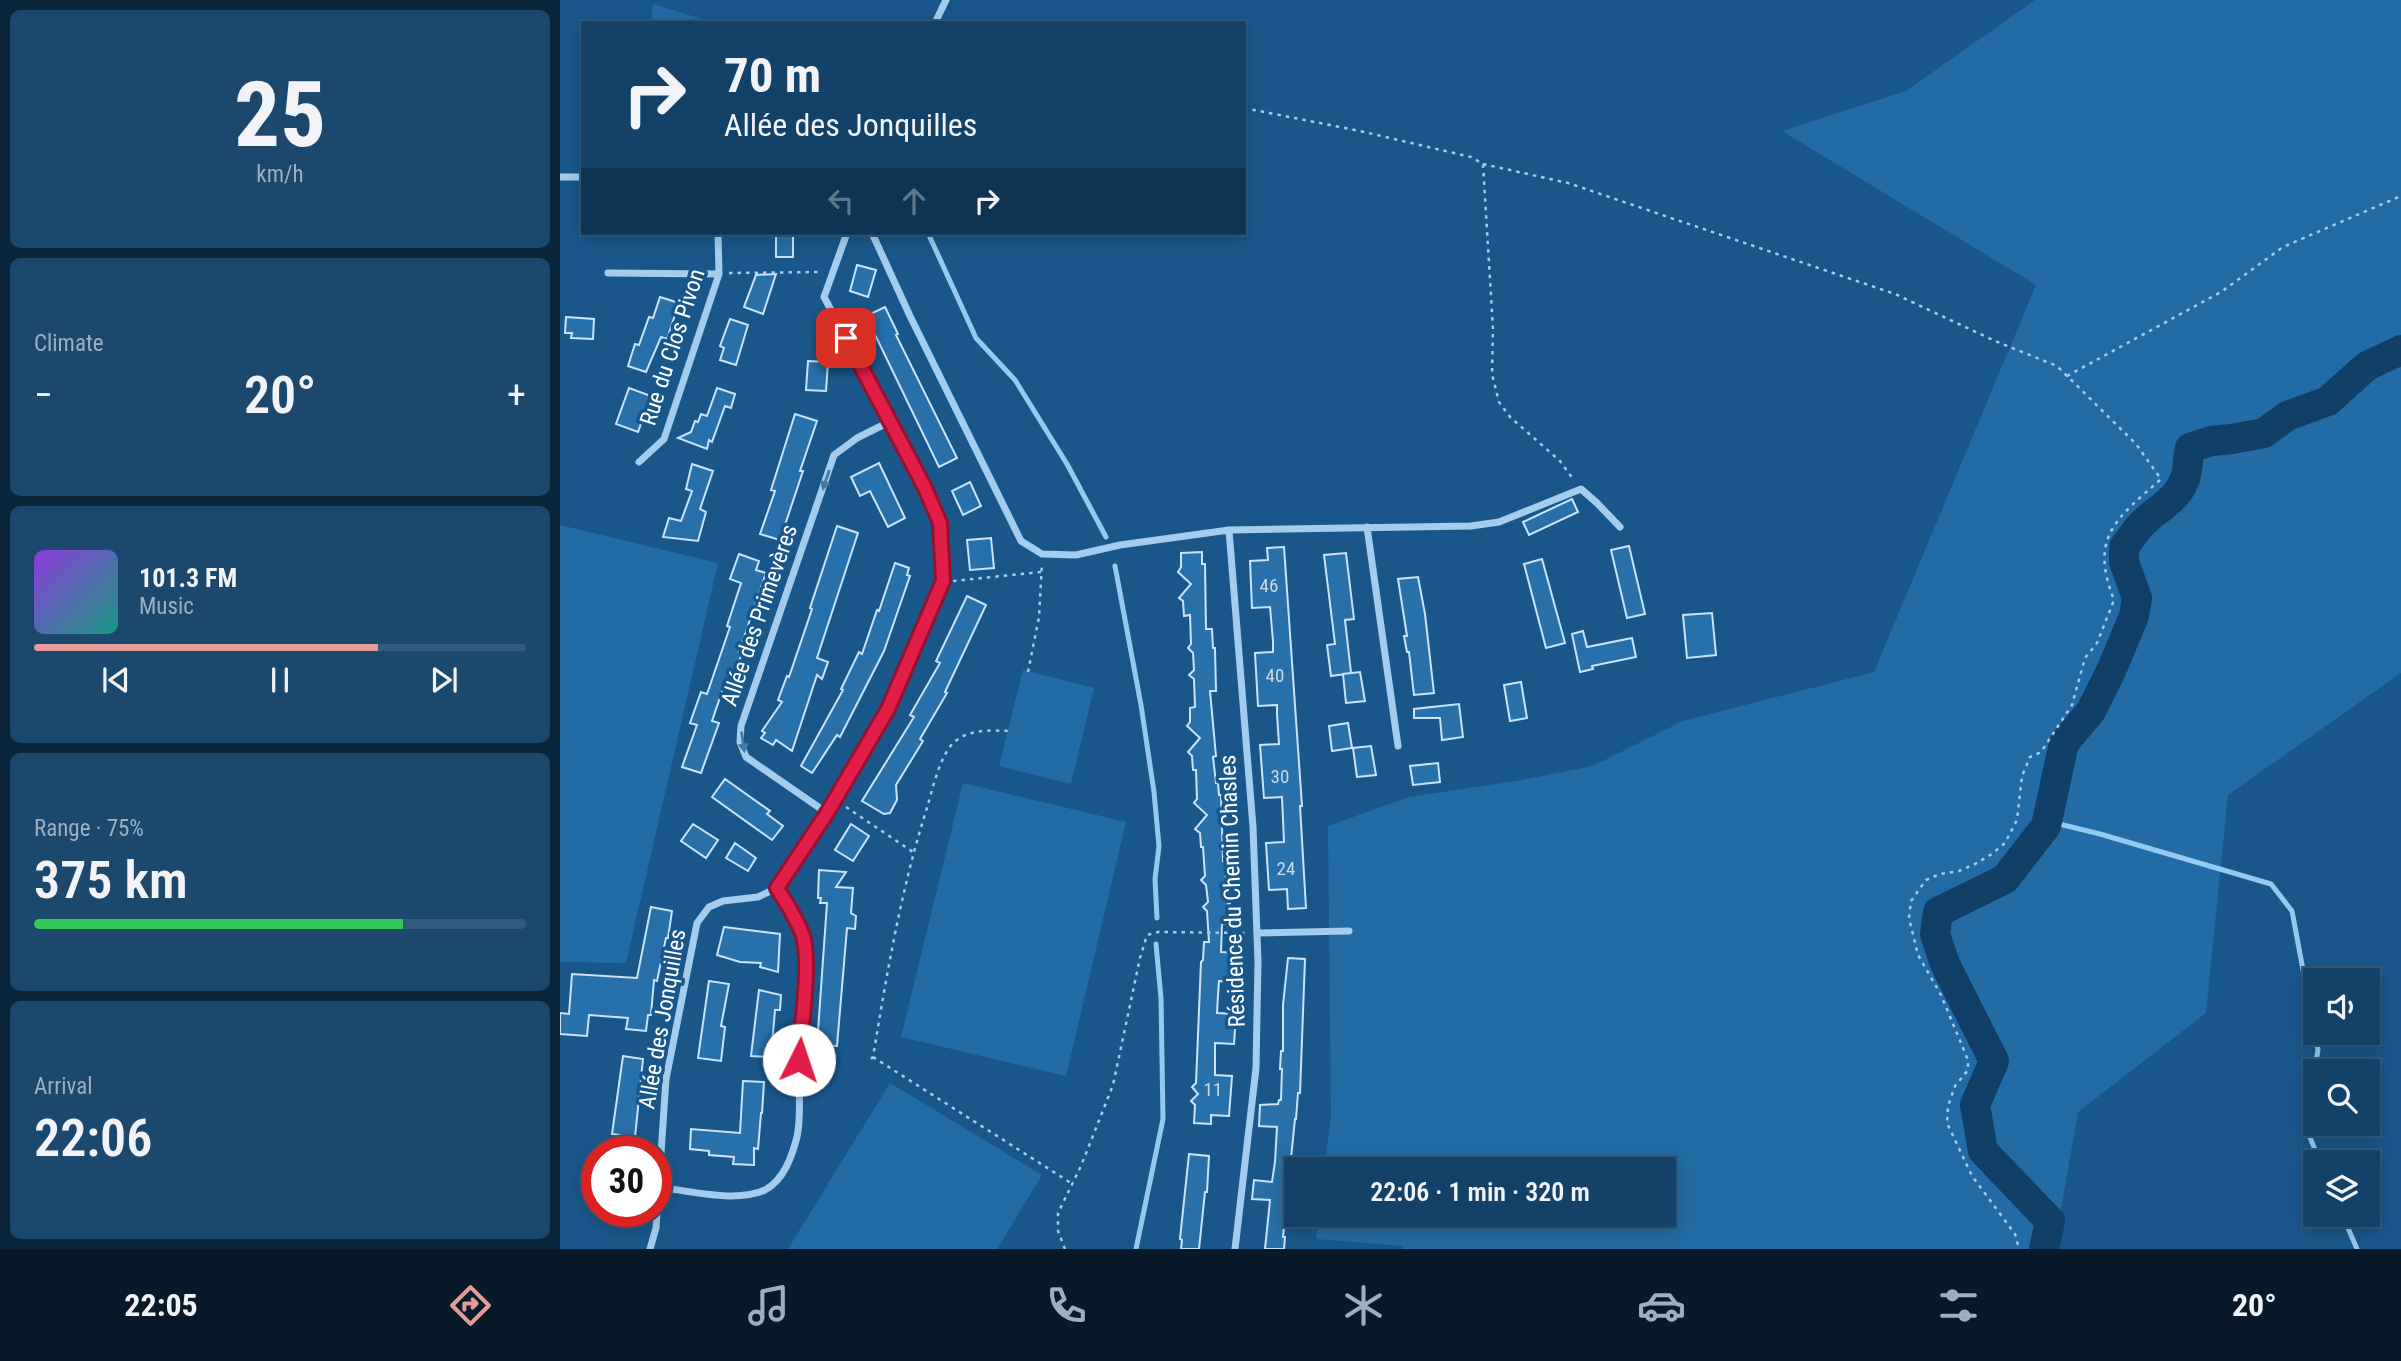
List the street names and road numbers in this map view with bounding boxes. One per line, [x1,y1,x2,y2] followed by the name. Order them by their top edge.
[634,265,711,429] street label: Rue du Clos Pivon
[716,521,803,709] street label: Allée des Primevères
[1214,754,1251,1028] street label: Résidence du Chemin Chasles
[633,927,692,1111] street label: Allée des Jonquilles

